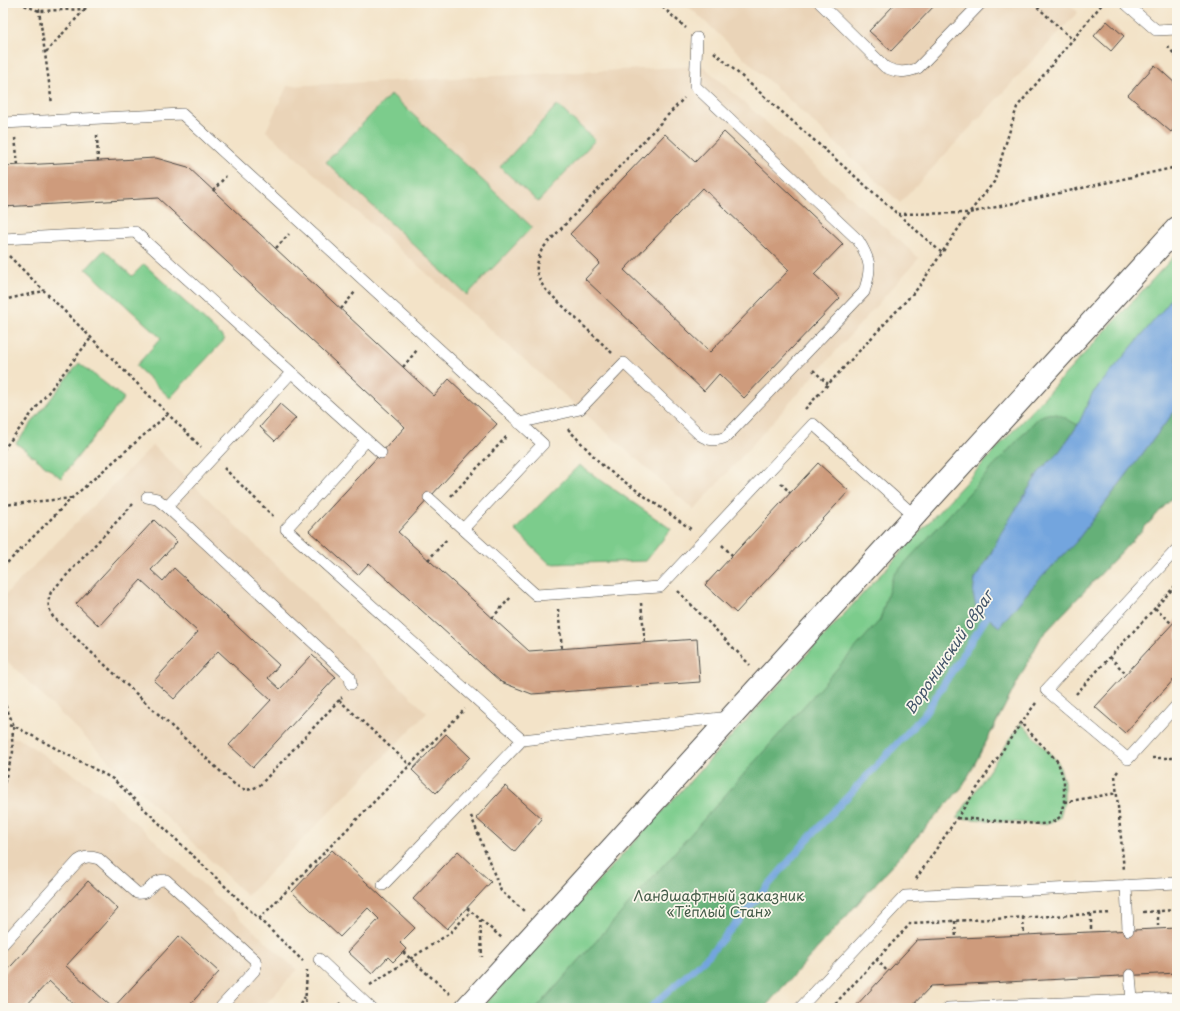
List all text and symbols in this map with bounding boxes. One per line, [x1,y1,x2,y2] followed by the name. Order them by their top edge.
[898,584,999,718] water label: Воронинский овраг
[634,885,805,922] park label: Ландшафтный заказник «Тёплый Стан»

